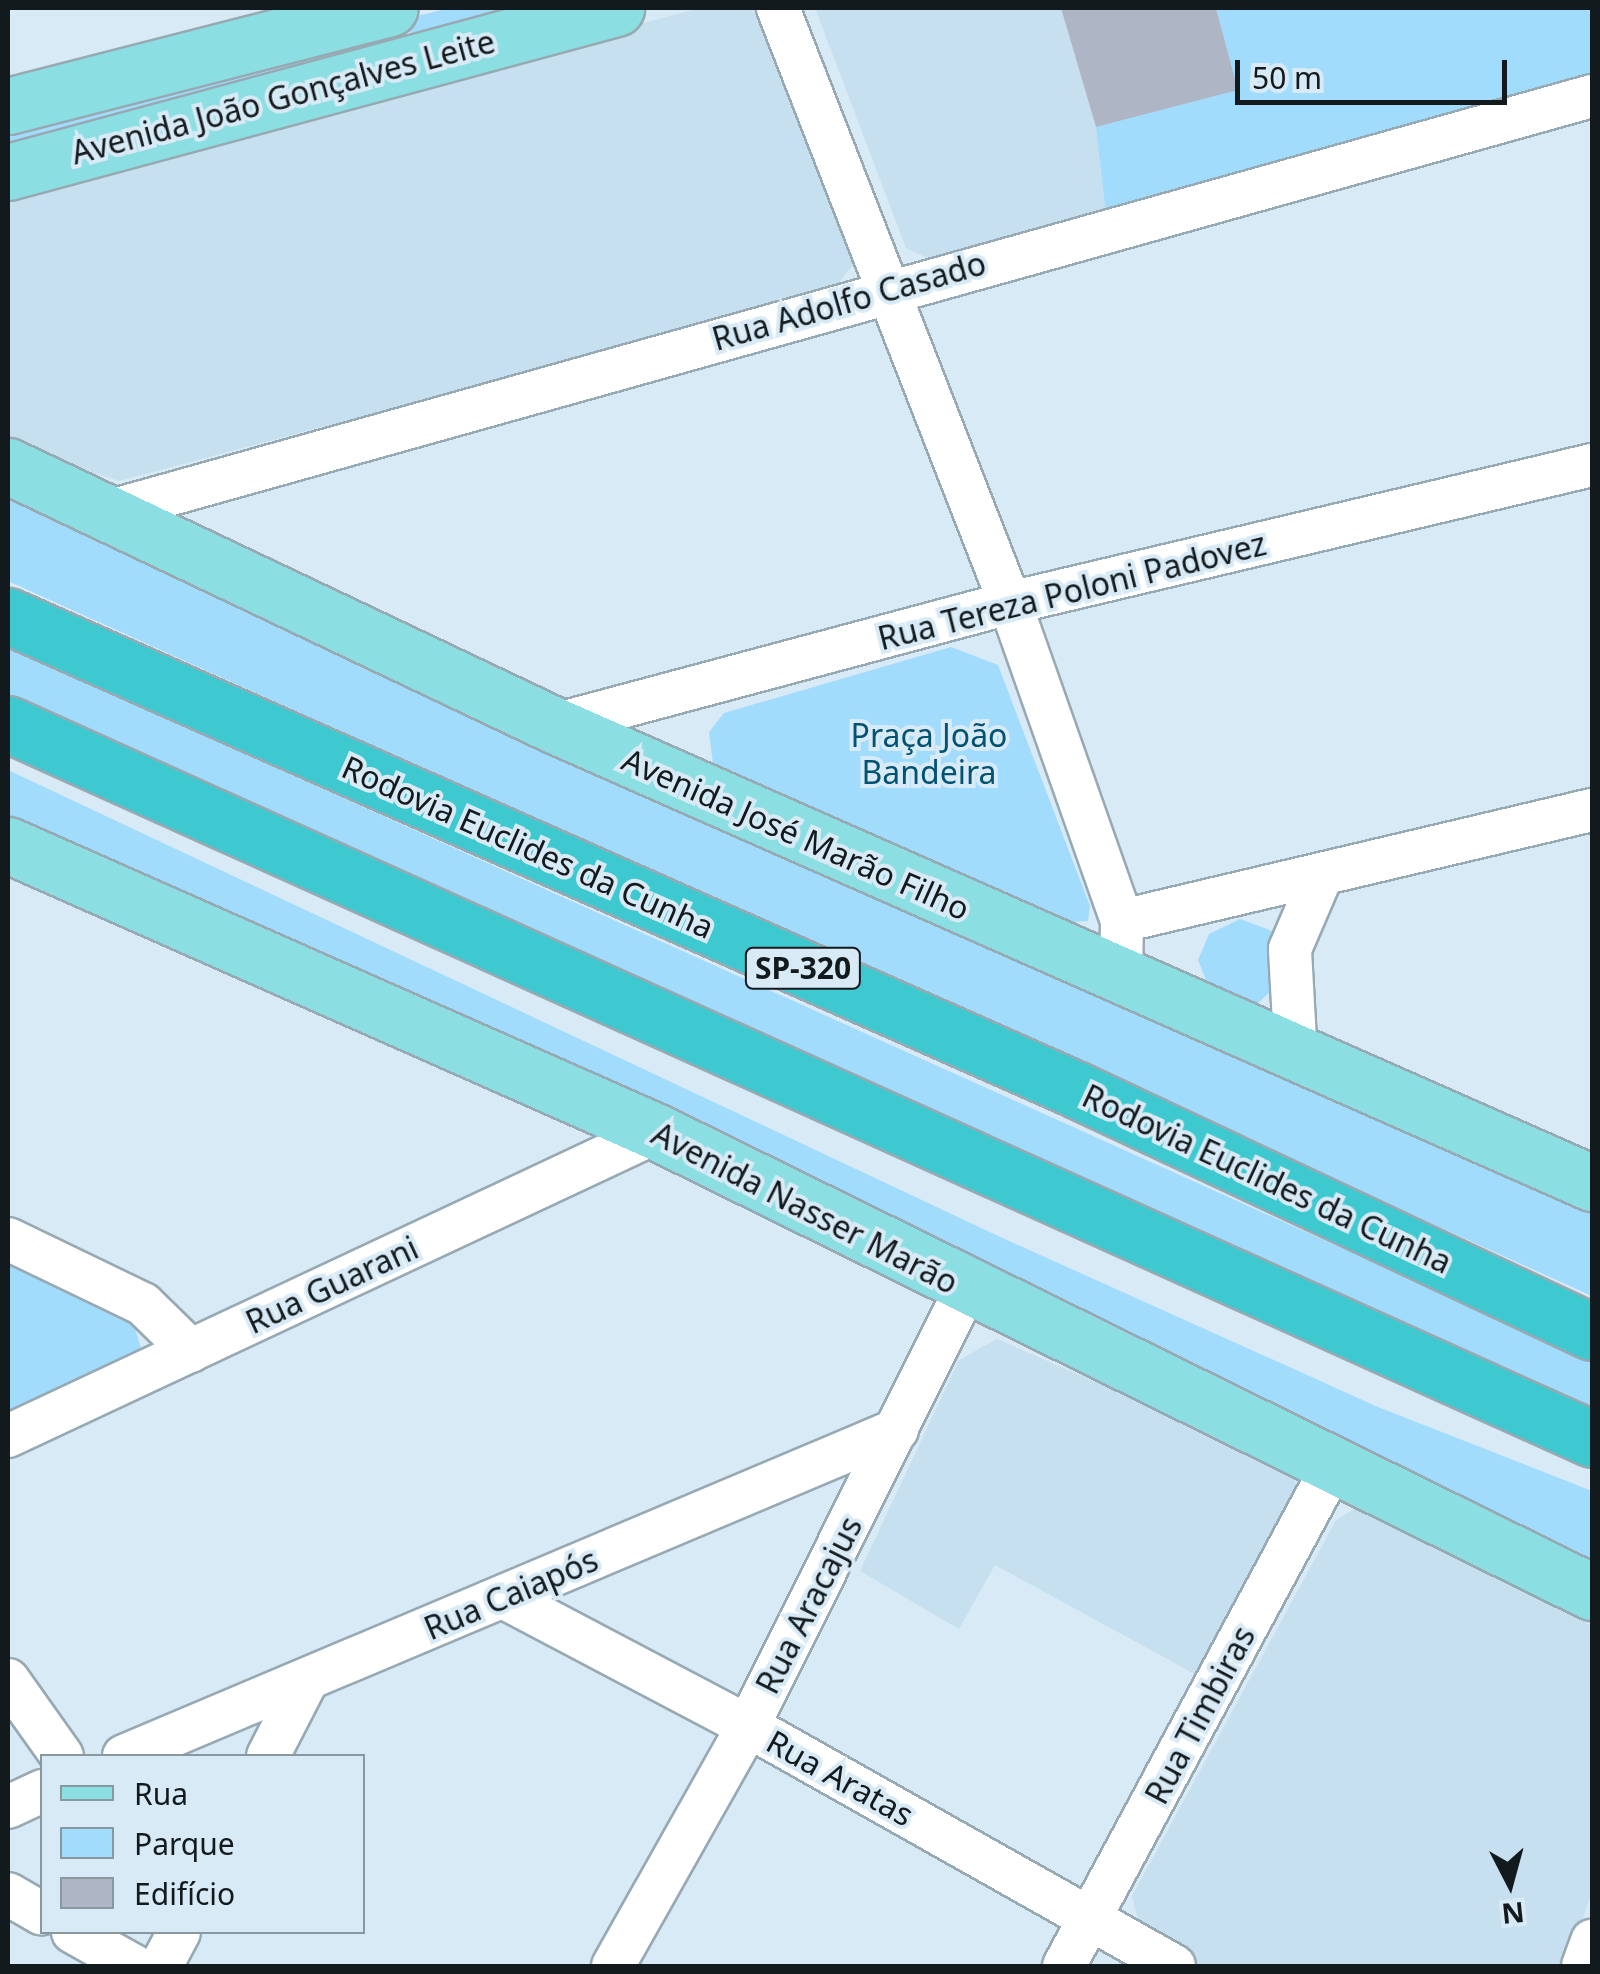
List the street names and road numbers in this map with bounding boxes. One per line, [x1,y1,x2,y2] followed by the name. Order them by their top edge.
[67,22,499,172] street label: Avenida João Gonçalves Leite
[708,244,990,358] street label: Rua Adolfo Casado
[874,524,1270,658] street label: Rua Tereza Poloni Padovez
[616,740,976,928] street label: Avenida José Marão Filho
[336,748,720,946] street label: Rodovia Euclides da Cunha
[743,943,863,993] road number: SP-320
[1076,1077,1458,1281] street label: Rodovia Euclides da Cunha
[646,1114,964,1302] street label: Avenida Nasser Marão
[240,1228,424,1342] street label: Rua Guarani
[748,1510,870,1700] street label: Rua Aracajus
[418,1540,604,1648] street label: Rua Caiapós
[1137,1620,1263,1810] street label: Rua Timbiras
[760,1722,920,1834] street label: Rua Aratas

